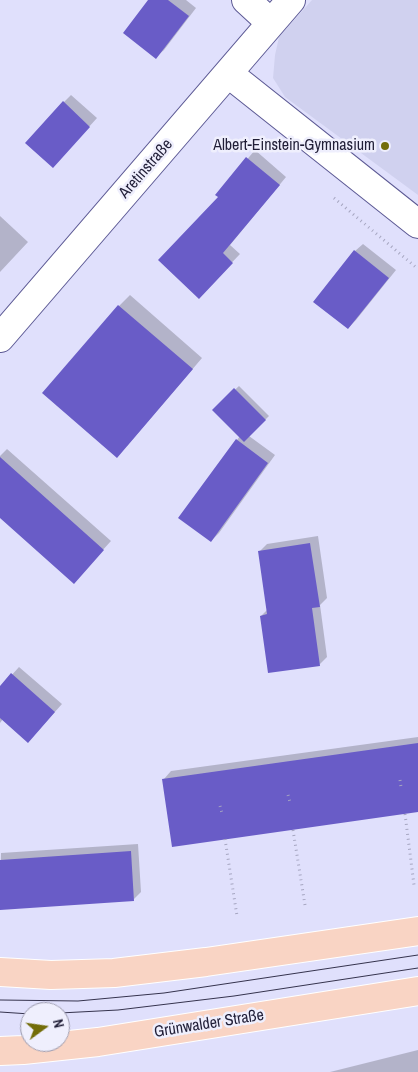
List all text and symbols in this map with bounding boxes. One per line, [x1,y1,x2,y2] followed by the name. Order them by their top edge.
[115,135,177,203] street label: Aretinstraße
[213,136,375,156] place label: Albert-Einstein-Gymnasium
[379,140,391,152] marker: Albert-Einstein-Gymnasium
[20,1002,70,1052] north arrow
[153,1006,265,1042] street label: Grünwalder Straße
[49,1017,68,1030] text: N

